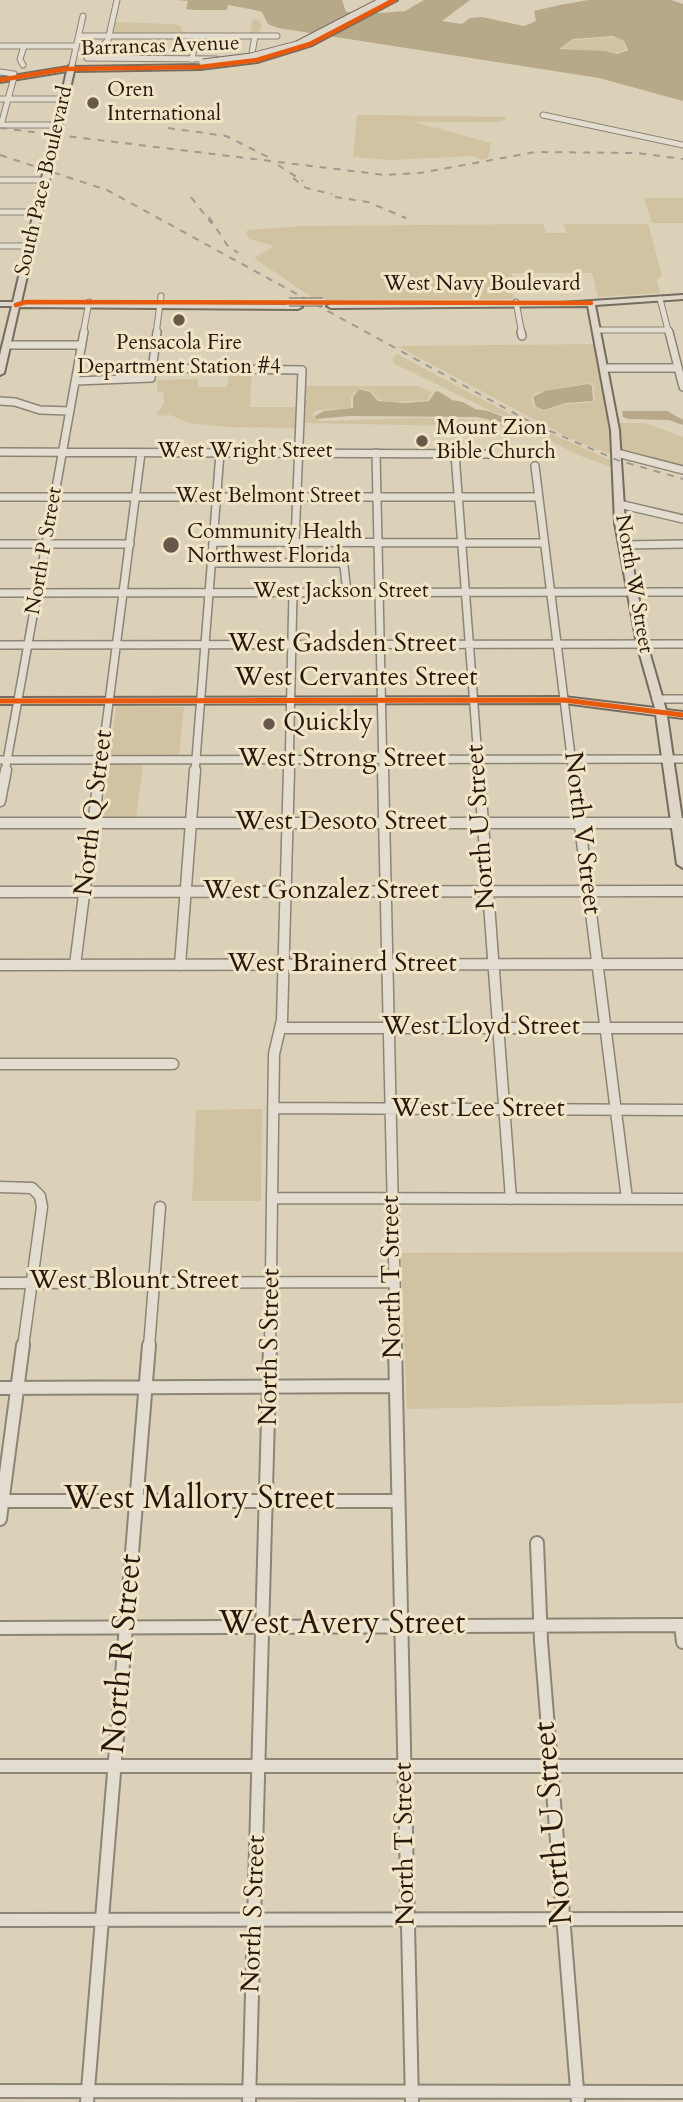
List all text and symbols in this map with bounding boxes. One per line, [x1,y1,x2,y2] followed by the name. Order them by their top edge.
[80,32,240,62] street label: Barrancas Avenue
[107,78,221,128] place label: Oren International
[11,84,79,278] street label: South Pace Boulevard
[85,95,101,111] marker: Oren International
[384,272,580,298] street label: West Navy Boulevard
[171,312,187,328] marker: Pensacola Fire Department Station #4
[77,331,281,381] place label: Pensacola Fire Department Station #4
[436,416,556,466] place label: Mount Zion Bible Church
[414,433,430,449] marker: Mount Zion Bible Church
[158,439,332,465] street label: West Wright Street
[175,484,361,510] street label: West Belmont Street
[21,485,69,617] street label: North P Street
[608,513,658,655] street label: North W Street
[187,520,362,570] place label: Community Health Northwest Florida
[161,535,181,555] marker: Community Health Northwest Florida
[253,579,429,605] street label: West Jackson Street
[228,629,456,661] street label: West Gadsden Street
[234,663,478,695] street label: West Cervantes Street
[283,708,373,740] place label: Quickly
[261,716,277,732] marker: Quickly
[69,728,121,898] street label: North Q Street
[461,743,503,911] street label: North U Street
[238,744,446,776] street label: West Strong Street
[556,750,606,916] street label: North V Street
[235,807,447,839] street label: West Desoto Street
[203,876,439,908] street label: West Gonzalez Street
[227,949,457,981] street label: West Brainerd Street
[382,1012,580,1044] street label: West Lloyd Street
[391,1094,565,1126] street label: West Lee Street
[376,1195,410,1359] street label: North T Street
[29,1266,239,1298] street label: West Blount Street
[254,1268,288,1426] street label: North S Street
[64,1482,334,1520] street label: West Mallory Street
[96,1553,152,1755] street label: North R Street
[219,1607,465,1645] street label: West Avery Street
[527,1720,583,1926] street label: North U Street
[389,1762,423,1926] street label: North T Street
[237,1835,273,1993] street label: North S Street

